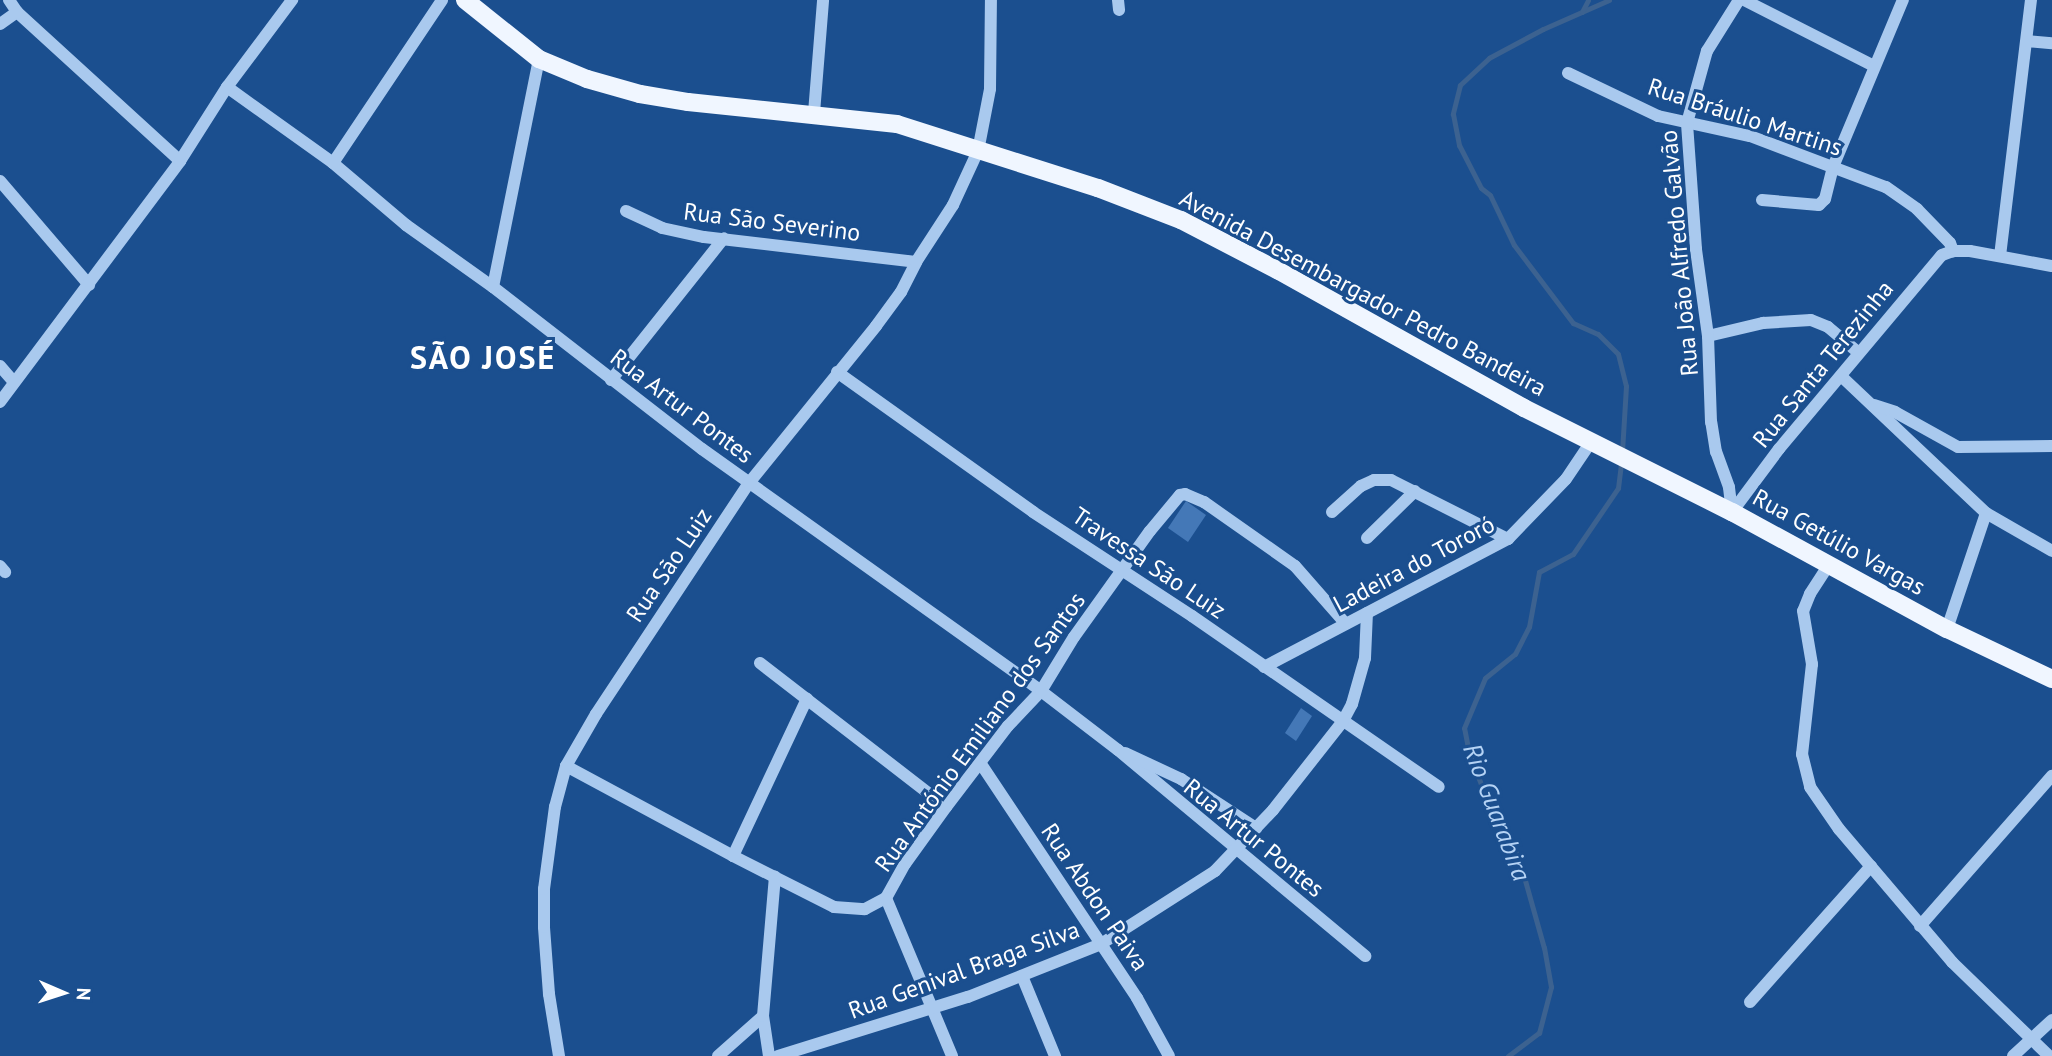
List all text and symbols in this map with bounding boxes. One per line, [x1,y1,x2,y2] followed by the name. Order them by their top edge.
[1644,72,1846,162] street label: Rua Bráulio Martins
[1654,128,1704,378] street label: Rua João Alfredo Galvão
[1175,184,1551,402] street label: Avenida Desembargador Pedro Bandeira
[682,197,862,247] street label: Rua São Severino
[1747,274,1899,454] street label: Rua Santa Terezinha
[411,338,555,376] district label: SÃO JOSÉ
[604,343,760,469] street label: Rua Artur Pontes
[1747,483,1931,601] street label: Rua Getúlio Vargas
[1067,501,1231,625] street label: Travessa São Luiz
[620,503,718,627] street label: Rua São Luiz
[1328,509,1500,619] street label: Ladeira do Tororó
[869,586,1091,878] street label: Rua António Emiliano dos Santos
[1457,739,1537,885] water label: Rio Guarabira
[1178,773,1330,903] street label: Rua Artur Pontes
[1035,818,1155,976] street label: Rua Abdon Paiva
[845,915,1083,1025] street label: Rua Genival Braga Silva
[28,958,98,1028] north arrow
[72,987,96,1001] text: N

